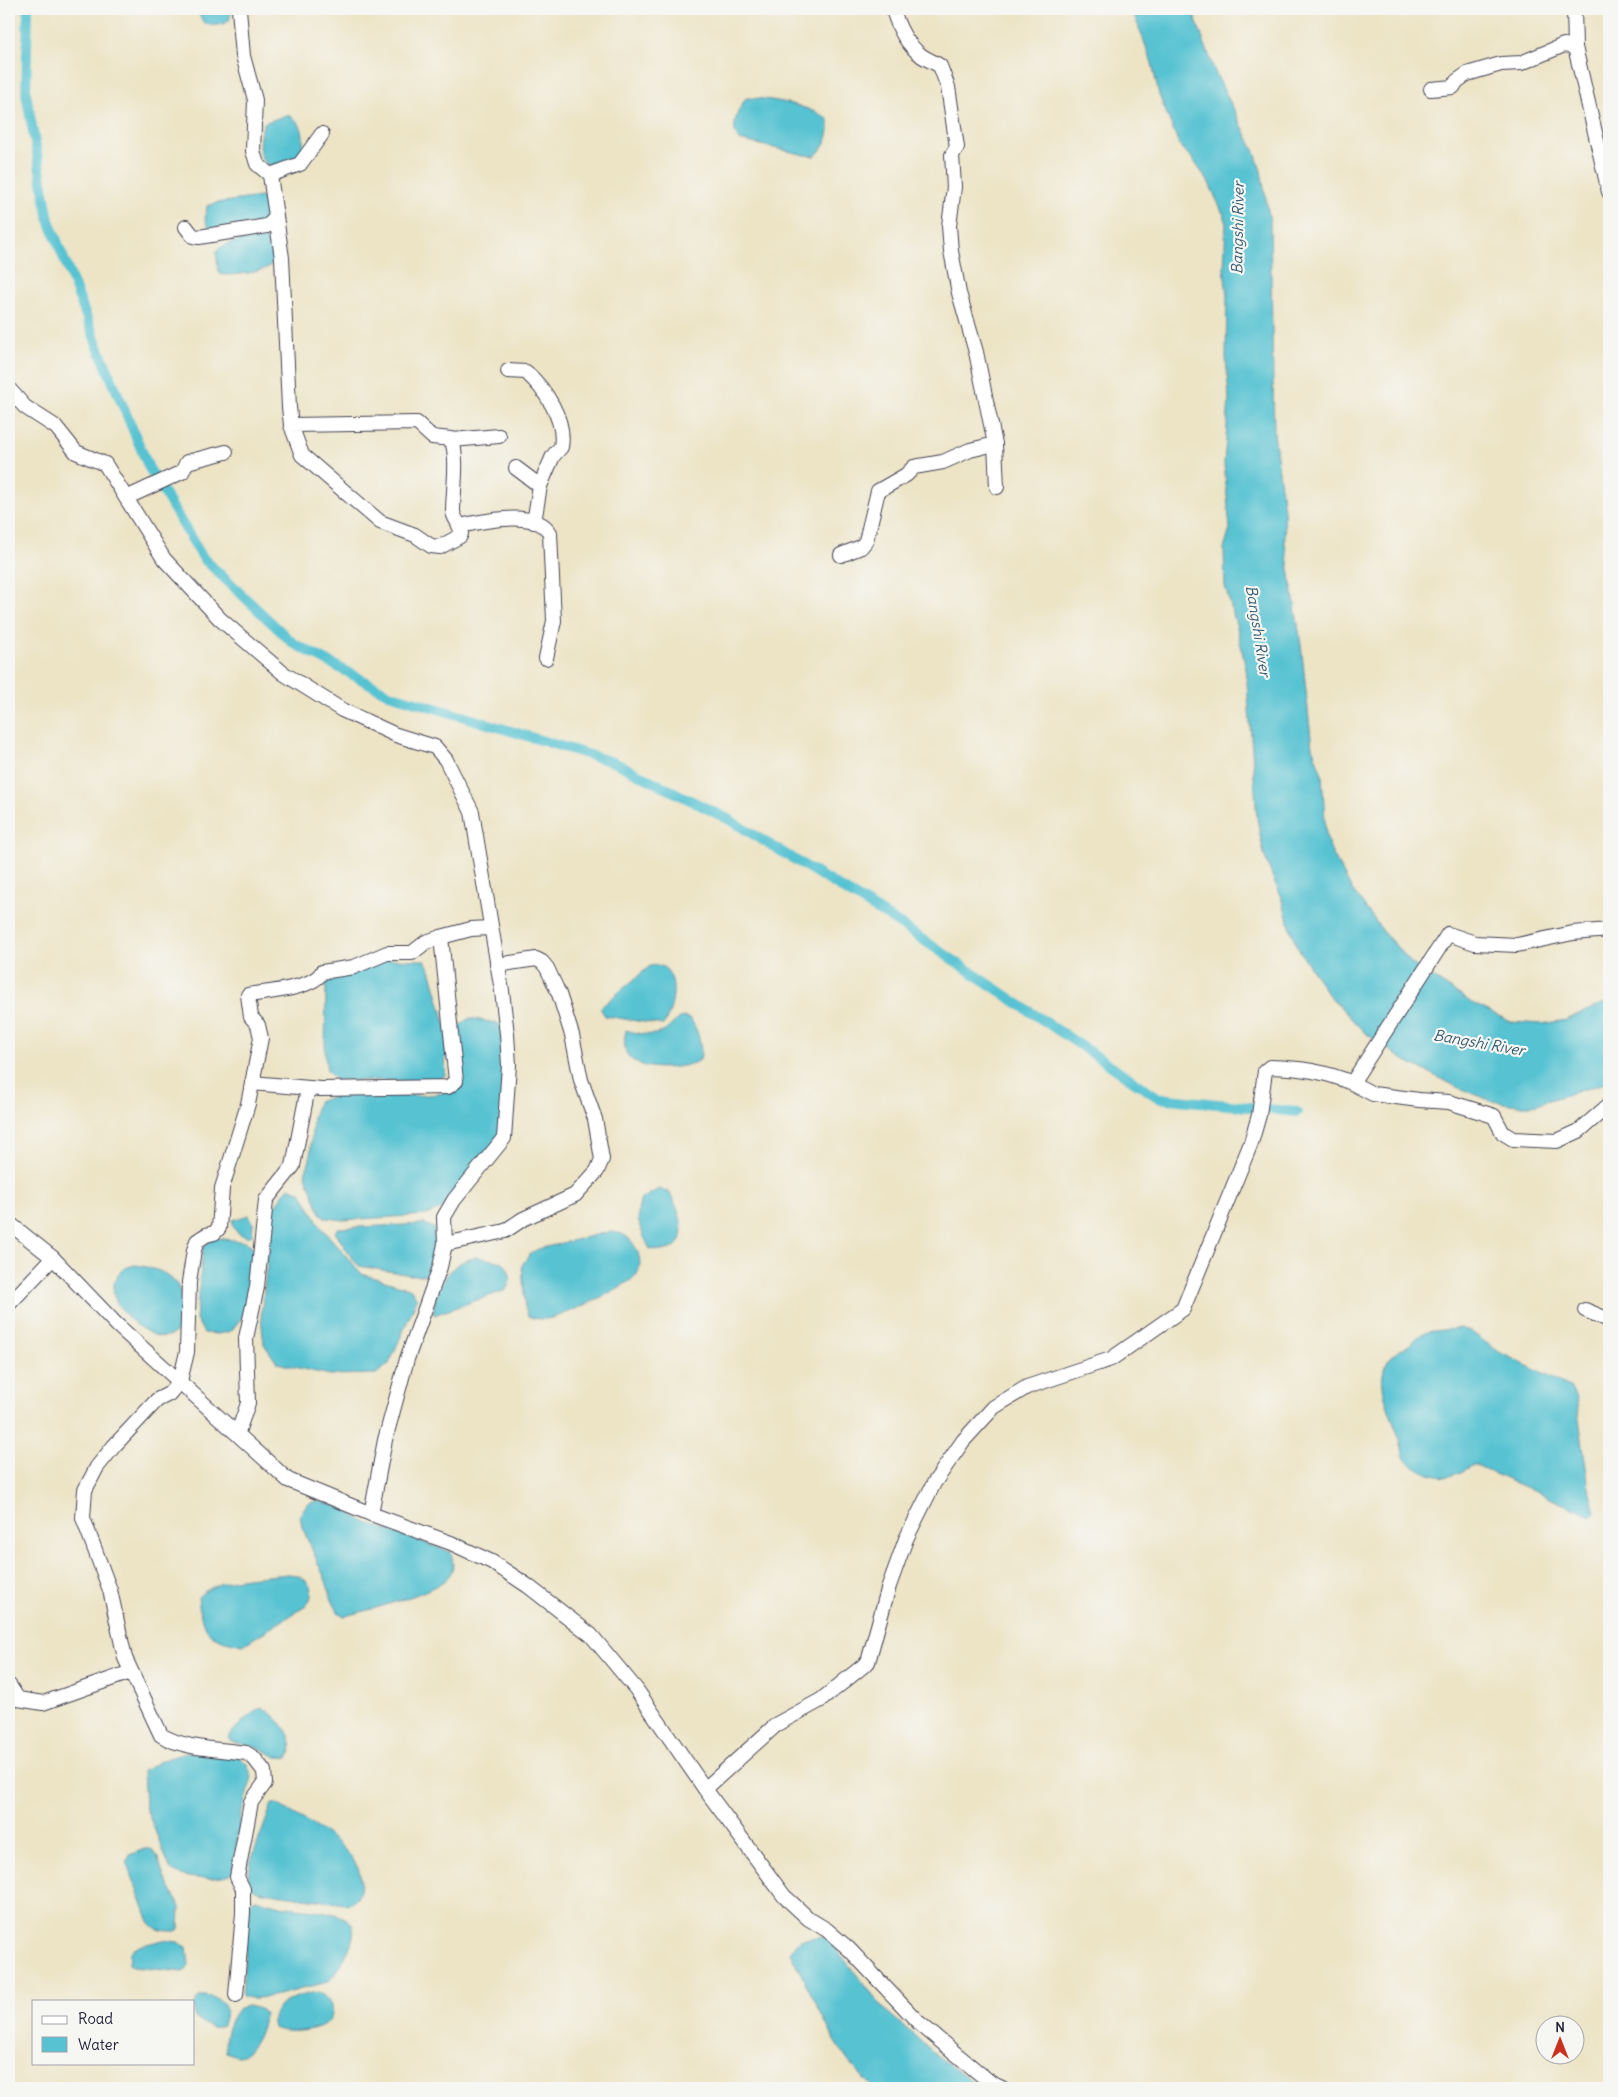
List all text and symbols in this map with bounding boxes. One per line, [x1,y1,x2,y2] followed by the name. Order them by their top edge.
[1227,180,1248,274] water label: Bangshi River
[1242,584,1275,680] water label: Bangshi River
[1432,1025,1528,1060] water label: Bangshi River
[32,2000,195,2064] legend
[78,2009,113,2028] text: Road
[1536,2014,1586,2064] north arrow
[1555,2018,1565,2036] text: N
[78,2035,119,2054] text: Water

